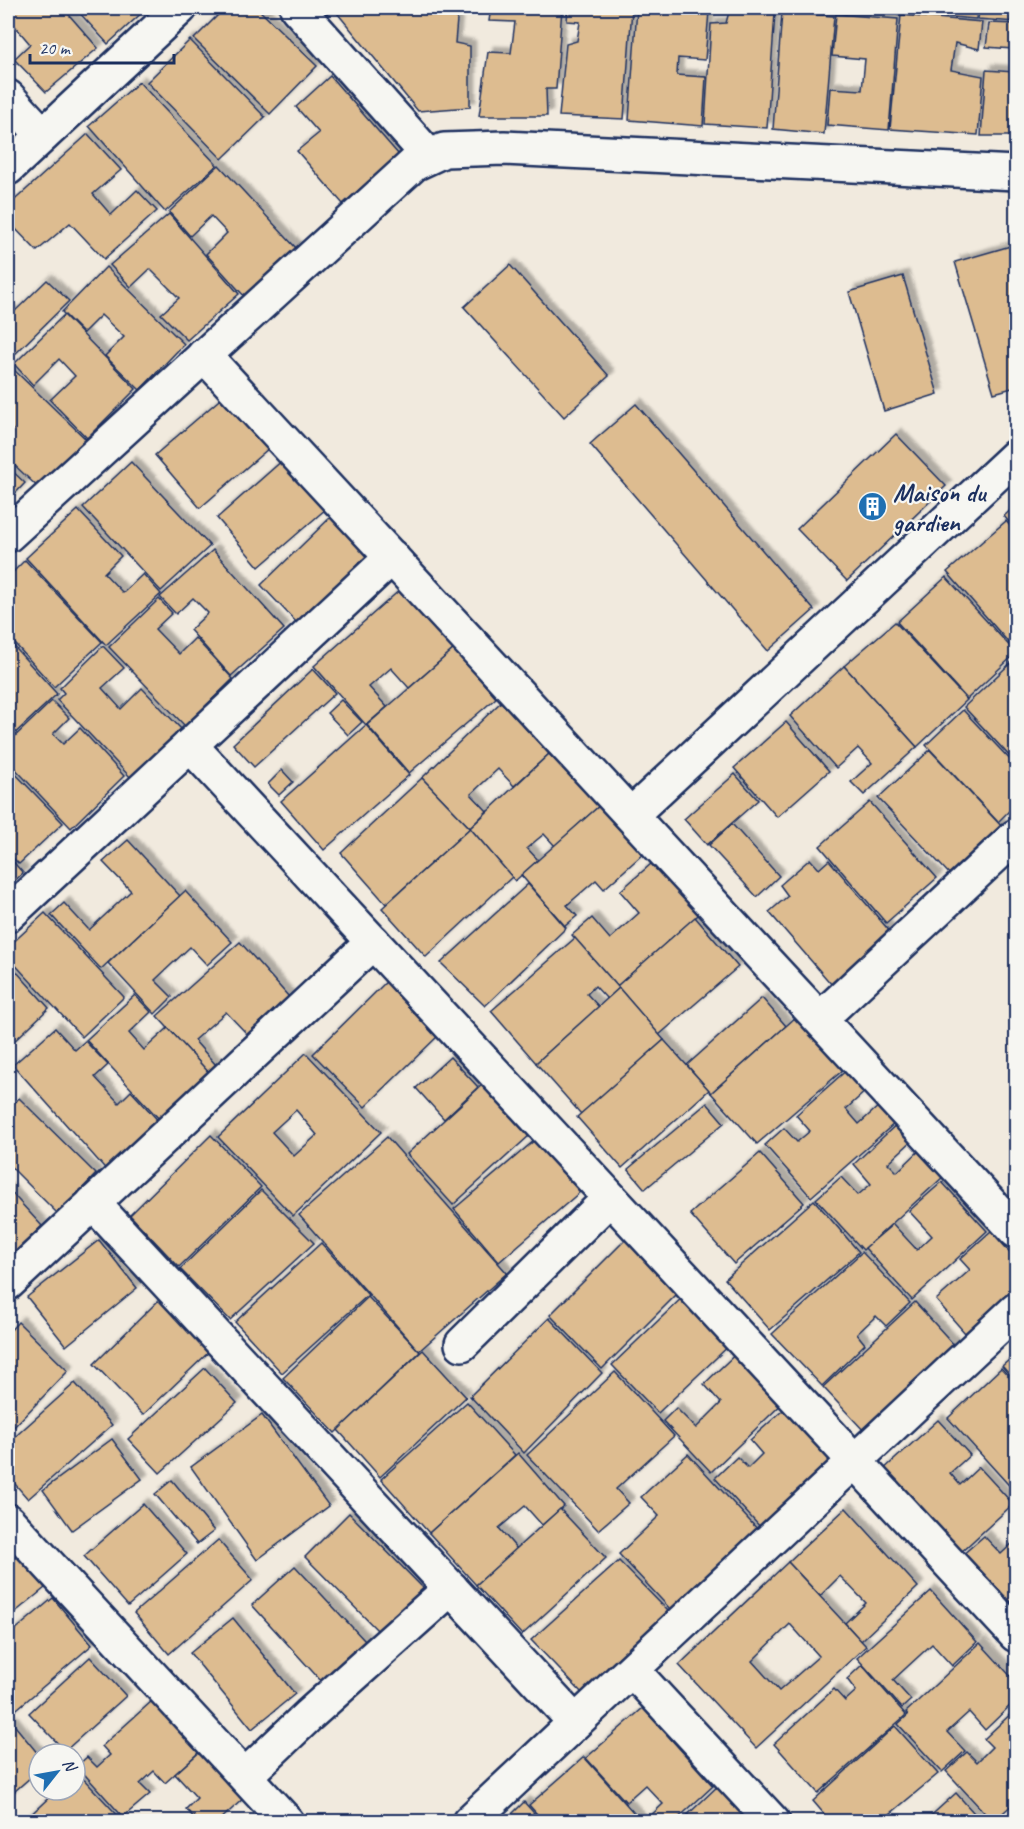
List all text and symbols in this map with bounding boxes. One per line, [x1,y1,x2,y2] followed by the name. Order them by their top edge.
[30,27,174,65] scale bar
[39,37,72,59] text: 20 m
[893,476,988,539] place label: Maison du gardien
[856,491,888,523] building icon: Maison du gardien
[27,1742,87,1802] north arrow
[58,1755,82,1777] text: N

